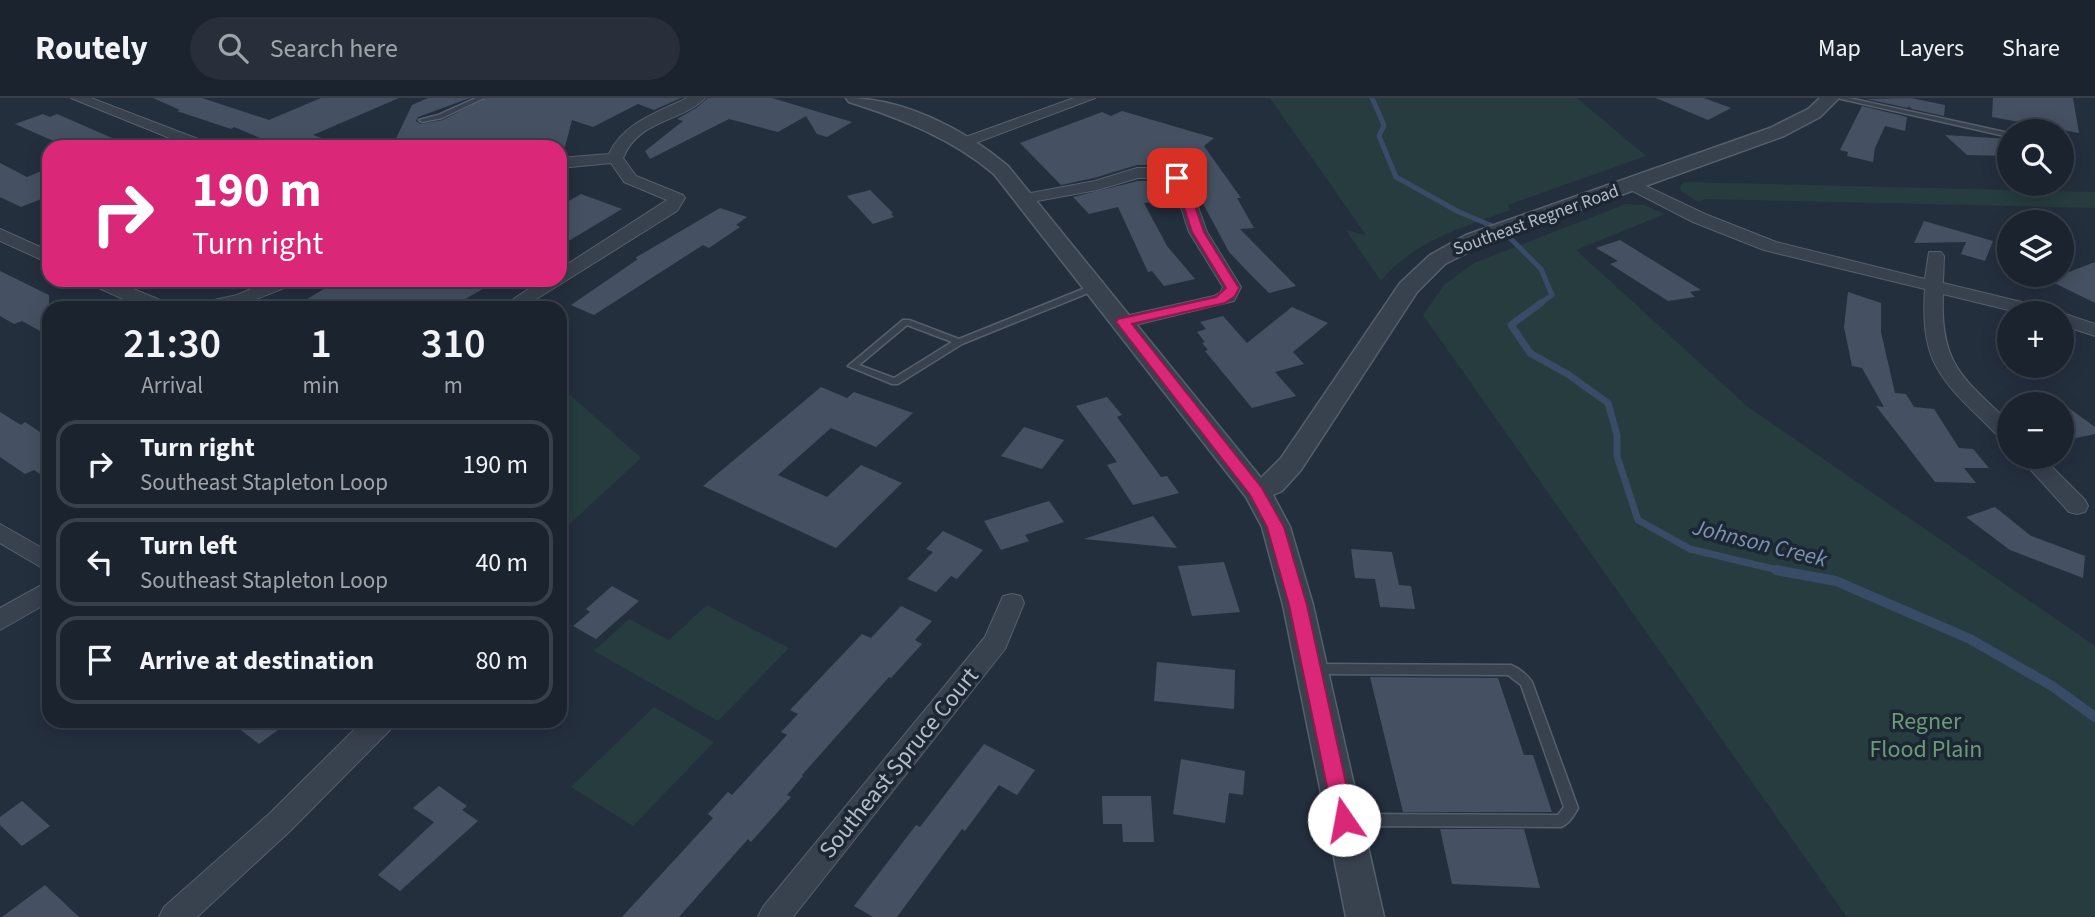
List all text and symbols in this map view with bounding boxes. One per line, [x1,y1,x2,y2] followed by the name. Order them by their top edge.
[190,17,680,80] search box
[35,25,148,72] text: Routely
[214,29,252,67] icon: search
[270,30,398,67] text: Search here
[1818,31,1861,66] text: Map
[1899,31,1964,66] text: Layers
[2002,31,2060,66] text: Share
[1997,119,2074,469] map controls
[1997,119,2074,196] button: search
[1147,148,1207,208] pin
[192,156,321,226] text: 190 m
[1158,159,1196,197] icon: arrive
[77,168,168,259] icon: right
[1450,178,1622,262] street label: Southeast Regner Road
[1997,210,2074,287] button: layers
[192,221,323,267] text: Turn right
[1997,301,2074,378] button: +
[123,314,221,374] text: 21:30
[310,314,332,374] text: 1
[421,314,486,374] text: 310
[141,369,203,402] text: Arrival
[302,369,340,402] text: min
[444,369,463,402] text: m
[1997,392,2074,469] button: −
[140,429,255,466] text: Turn right
[81,445,119,483] icon: right
[462,446,528,483] text: 190 m
[140,466,388,499] text: Southeast Stapleton Loop
[1688,510,1832,576] water label: Johnson Creek
[140,527,237,564] text: Turn left
[81,543,119,581] icon: left
[475,544,528,581] text: 40 m
[140,564,388,597] text: Southeast Stapleton Loop
[81,641,119,679] icon: arrive
[140,642,374,679] text: Arrive at destination
[475,642,528,679] text: 80 m
[811,660,987,866] street label: Southeast Spruce Court
[1870,704,1982,767] park label: Regner Flood Plain
[1307,783,1381,857] position arrow

